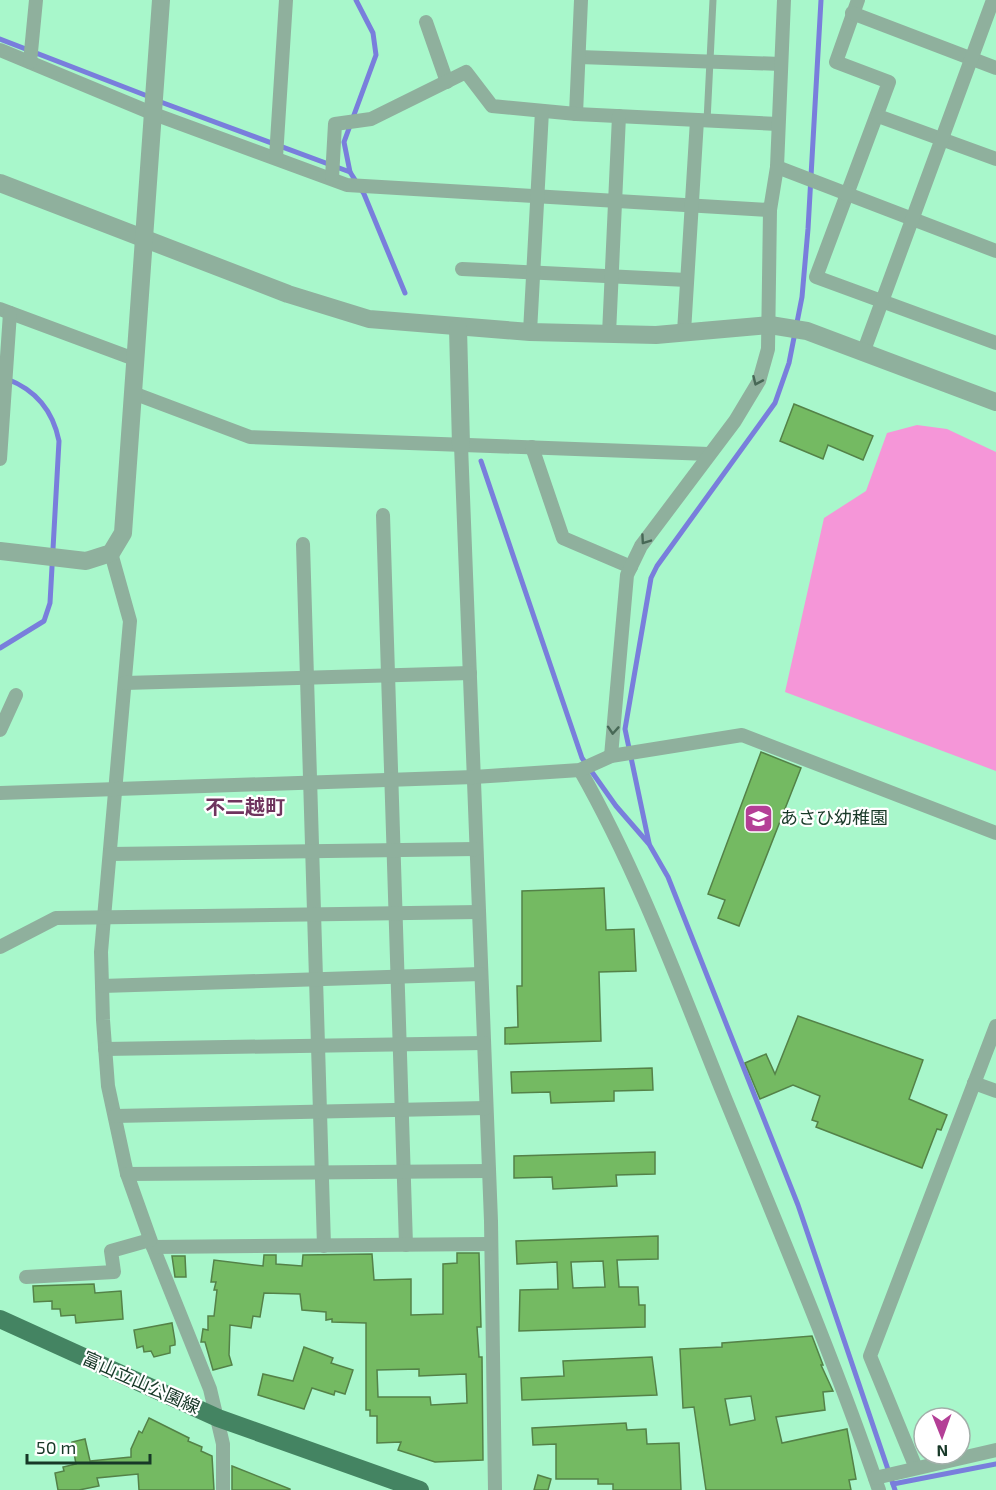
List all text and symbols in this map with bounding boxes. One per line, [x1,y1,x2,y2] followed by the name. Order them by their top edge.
[752,375,764,386] one-way arrow
[641,534,652,545] one-way arrow
[607,726,620,735] one-way arrow
[205,794,285,818] district label: 不二越町
[743,802,775,834] school or university icon: あさひ幼稚園
[780,806,888,828] place label: あさひ幼稚園
[79,1346,203,1418] street label: 富山立山公園線
[912,1406,972,1466] north arrow
[27,1427,150,1465] scale bar
[36,1436,76,1458] text: 50 m
[936,1442,948,1461] text: N

